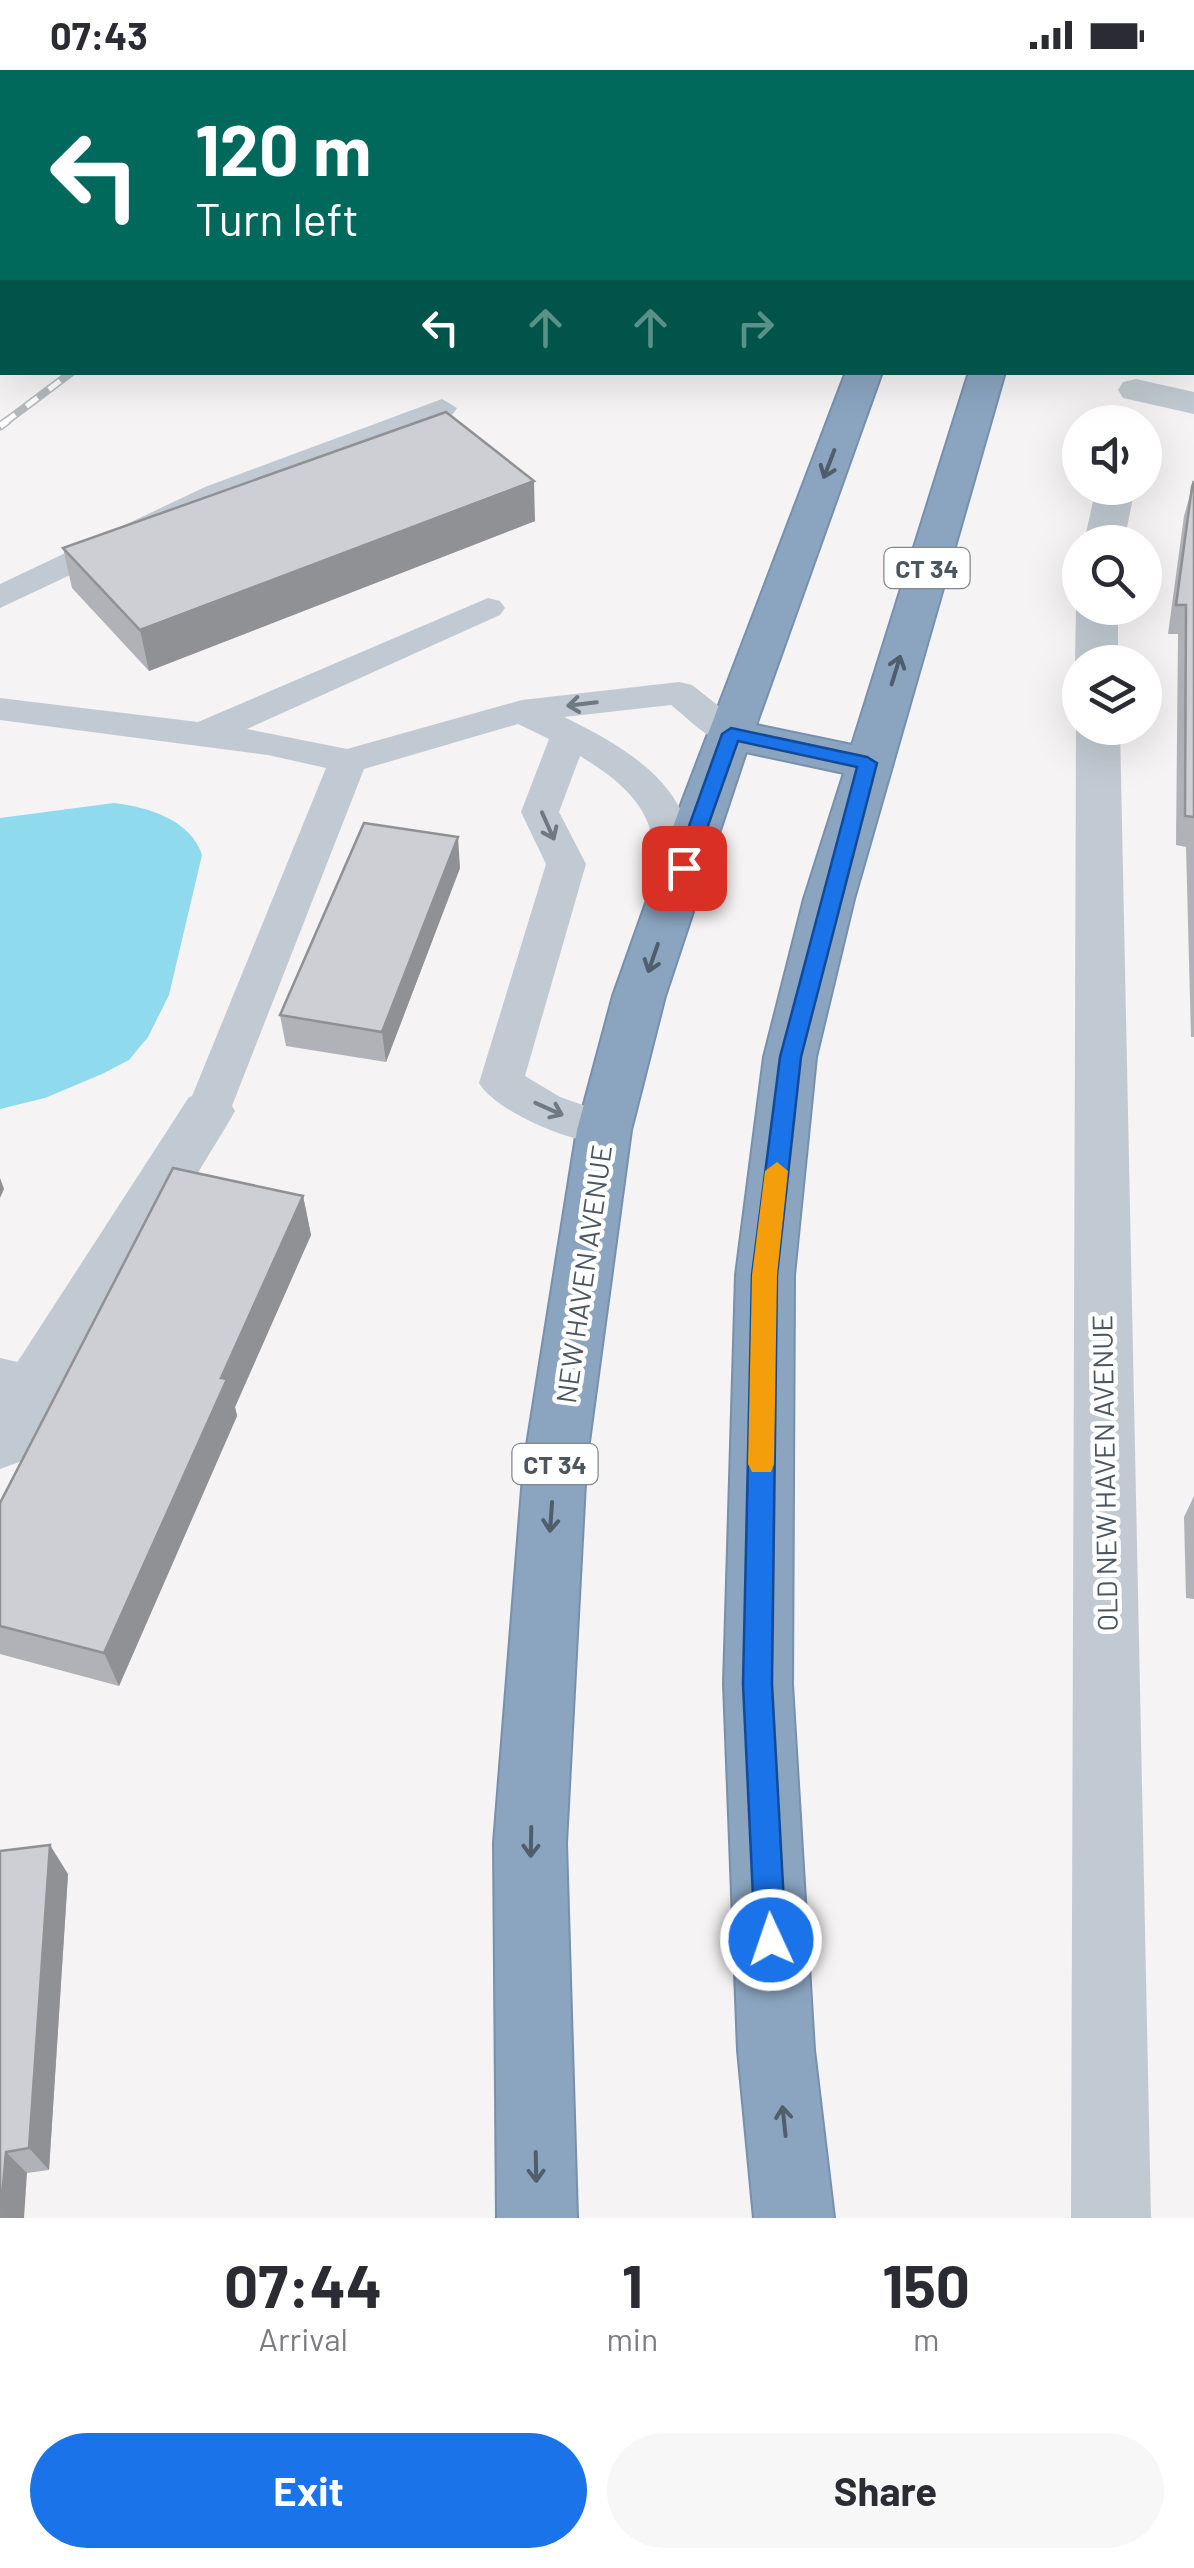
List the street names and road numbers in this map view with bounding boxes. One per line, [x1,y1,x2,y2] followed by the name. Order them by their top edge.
[884,548,970,588] road number: CT 34
[548,1143,618,1405] street label: NEW HAVEN AVENUE
[1084,1314,1124,1632] street label: OLD NEW HAVEN AVENUE
[512,1444,598,1484] road number: CT 34

